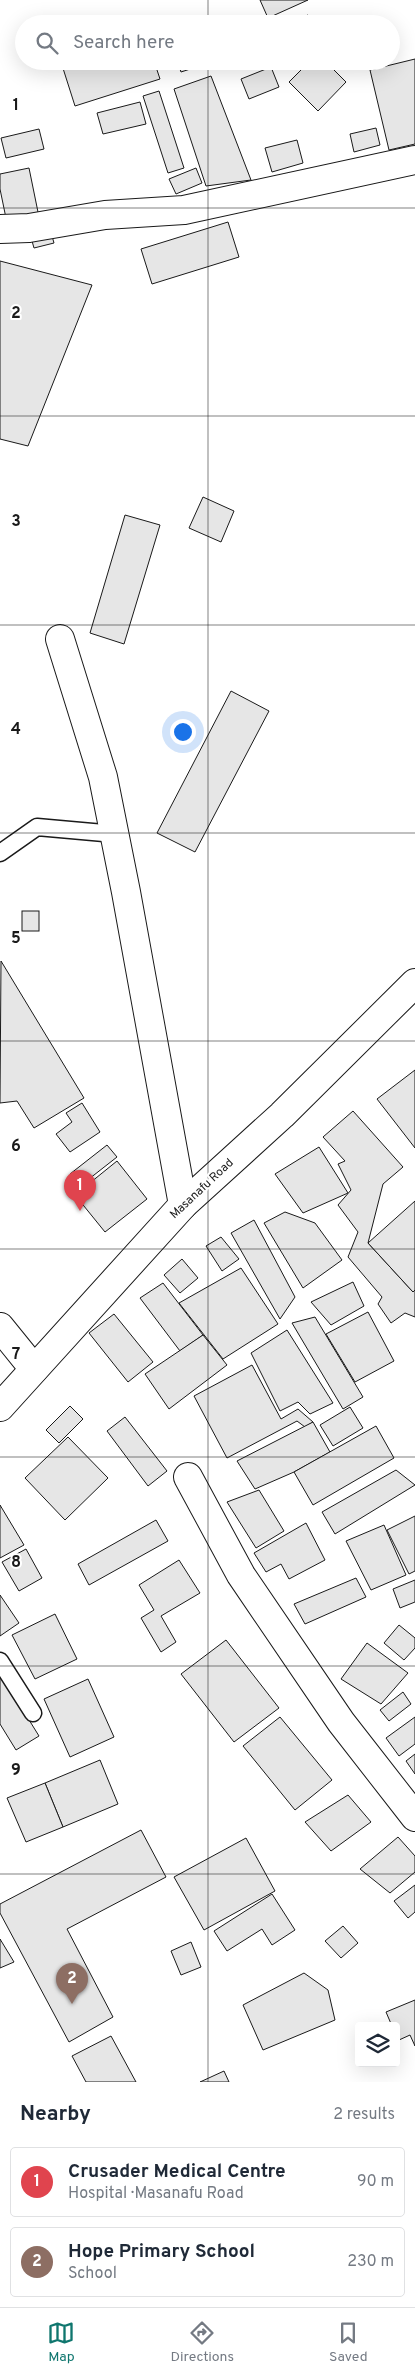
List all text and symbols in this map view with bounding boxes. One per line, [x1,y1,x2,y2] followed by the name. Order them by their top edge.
[15,15,400,70] search box
[33,29,61,57] icon: search
[73,31,175,55] text: Search here
[13,96,19,116] text: 1
[11,304,21,324] text: 2
[11,512,21,532] text: 3
[170,719,196,745] your location
[11,720,21,740] text: 4
[11,929,21,949] text: 5
[11,1137,21,1157] text: 6
[167,1155,237,1223] street label: Masanafu Road
[64,1170,96,1211] pin: 1
[12,1345,20,1365] text: 7
[11,1553,21,1573] text: 8
[11,1761,21,1781] text: 9
[56,1963,88,2004] pin: 2
[355,2022,400,2067] map controls
[355,2022,400,2067] button: layers
[20,2101,91,2128] text: Nearby
[333,2105,395,2125] text: 2 results
[68,2160,286,2184] text: Crusader Medical Centre
[34,2172,40,2192] text: 1
[357,2172,394,2192] text: 90 m
[68,2184,244,2204] text: Hospital · Masanafu Road
[68,2240,255,2264] text: Hope Primary School
[32,2252,42,2272] text: 2
[347,2252,394,2272] text: 230 m
[68,2264,117,2284] text: School
[47,2319,75,2366] tab: Map
[170,2319,234,2366] tab: Directions
[329,2319,368,2366] tab: Saved

